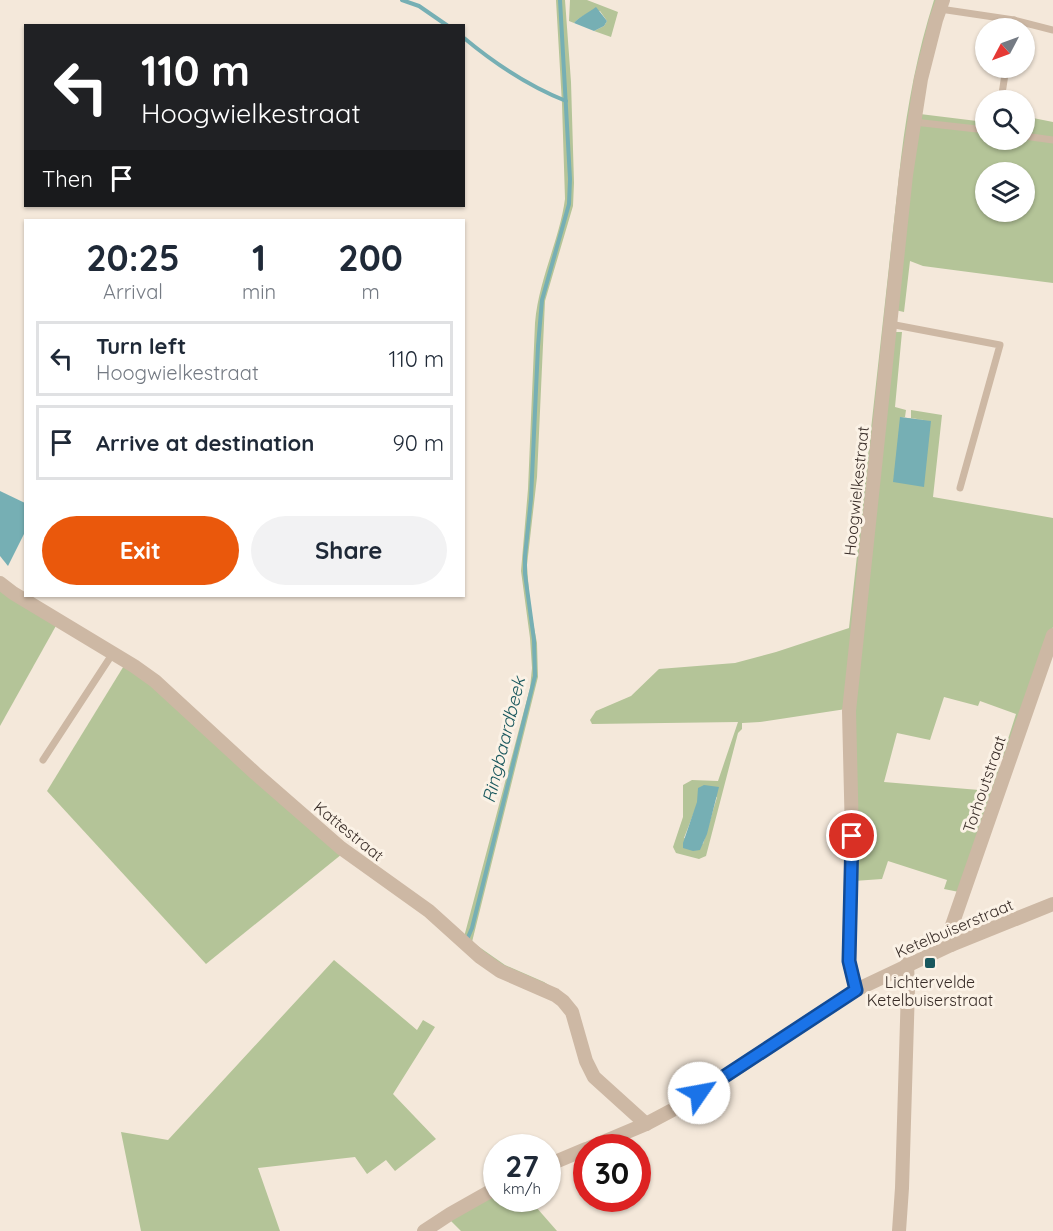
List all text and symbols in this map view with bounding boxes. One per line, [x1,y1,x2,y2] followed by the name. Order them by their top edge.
[975,18,1035,78] north arrow
[975,18,1035,222] map controls
[141,44,250,97] text: 110 m
[42,48,120,126] icon: left
[975,90,1035,150] button: search
[141,96,361,130] text: Hoogwielkestraat
[105,162,138,195] icon: arrive
[975,162,1035,222] button: layers
[42,165,93,193] text: Then
[86,235,180,280] text: 20:25
[252,235,266,280] text: 1
[338,235,403,280] text: 200
[103,279,163,304] text: Arrival
[242,279,276,304] text: min
[361,279,380,304] text: m
[96,332,186,360] text: Turn left
[45,342,78,375] icon: left
[389,345,444,373] text: 110 m
[96,360,259,385] text: Hoogwielkestraat
[839,425,873,557] street label: Hoogwielkestraat
[45,426,78,459] icon: arrive
[96,429,314,457] text: Arrive at destination
[393,429,444,457] text: 90 m
[42,516,239,585] button: Exit
[251,516,447,585] button: Share
[477,673,531,805] water label: Ringbaardbeek
[958,733,1010,835] street label: Torhoutstraat
[310,797,388,865] street label: Kattestraat
[826,810,877,861] pin
[835,819,868,852] icon: arrive
[892,894,1016,962] street label: Ketelbuiserstraat
[923,956,937,970] marker: Lichtervelde Ketelbuiserstraat
[867,972,993,1010] place label: Lichtervelde Ketelbuiserstraat
[667,1061,731,1125] position arrow
[573,1134,651,1212] speed limit sign: 30
[505,1147,539,1185] text: 27
[503,1179,541,1198] text: km/h

